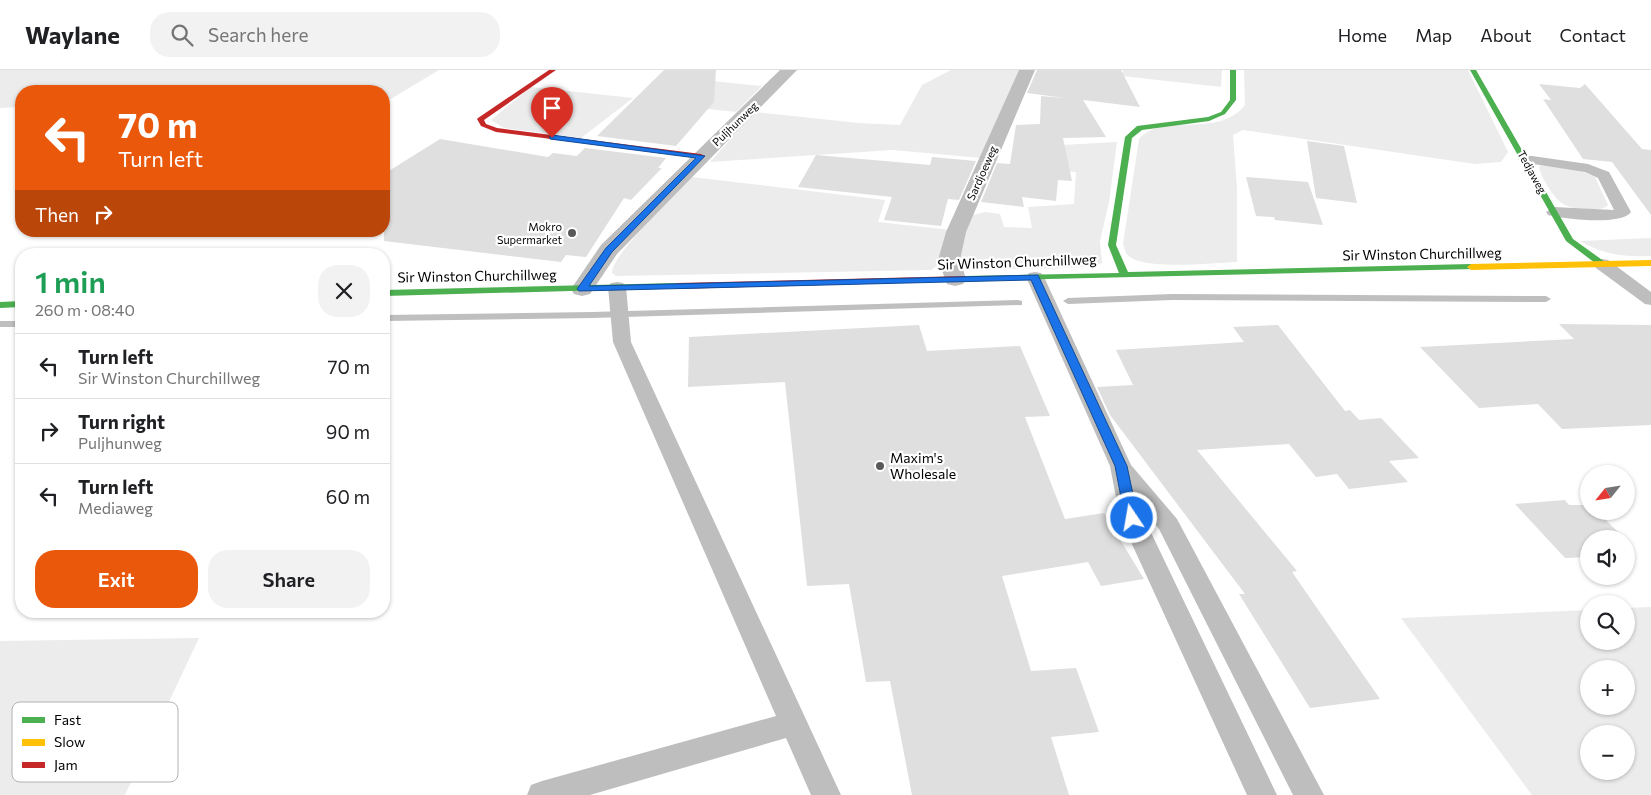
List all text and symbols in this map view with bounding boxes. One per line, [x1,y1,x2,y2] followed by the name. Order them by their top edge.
[150,12,500,57] search box
[25,20,120,49] text: Waylane
[168,21,196,49] icon: search
[208,23,308,46] text: Search here
[1338,24,1387,46] text: Home
[1415,24,1452,46] text: Map
[1480,24,1532,46] text: About
[1560,24,1626,46] text: Contact
[531,87,573,138] pin
[538,94,566,122] icon: arrive
[709,99,760,148] street label: Puljhunweg
[118,102,198,145] text: 70 m
[35,105,100,170] icon: left
[964,144,999,202] street label: Sardjoeweg
[118,145,203,172] text: Turn left
[1515,148,1550,196] street label: Tedjaweg
[89,200,117,228] icon: right
[35,203,79,226] text: Then
[497,220,562,246] place label: Mokro Supermarket
[566,227,578,239] marker: Mokro Supermarket
[1342,244,1502,263] street label: Sir Winston Churchillweg
[937,250,1097,273] street label: Sir Winston Churchillweg
[35,262,106,299] text: 1 min
[318,265,370,317] button: close
[397,266,557,285] street label: Sir Winston Churchillweg
[35,300,135,319] text: 260 m · 08:40
[78,345,153,368] text: Turn left
[35,352,63,380] icon: left
[327,355,370,378] text: 70 m
[78,368,260,387] text: Sir Winston Churchillweg
[78,410,165,433] text: Turn right
[35,417,63,445] icon: right
[326,420,370,443] text: 90 m
[78,433,162,452] text: Puljhunweg
[890,449,956,482] place label: Maxim's Wholesale
[874,460,886,472] marker: Maxim's Wholesale
[1580,465,1635,520] north arrow
[1580,465,1635,780] map controls
[78,475,153,498] text: Turn left
[35,482,63,510] icon: left
[326,485,370,508] text: 60 m
[1105,491,1157,543] position arrow
[78,498,153,517] text: Mediaweg
[1580,530,1635,585] button: sound
[35,550,198,608] button: Exit
[208,550,370,608] button: Share
[1580,595,1635,650] button: search
[1580,660,1635,715] button: +
[12,702,178,782] legend
[54,711,81,728] text: Fast
[1580,725,1635,780] button: −
[54,733,85,750] text: Slow
[54,756,78,773] text: Jam

